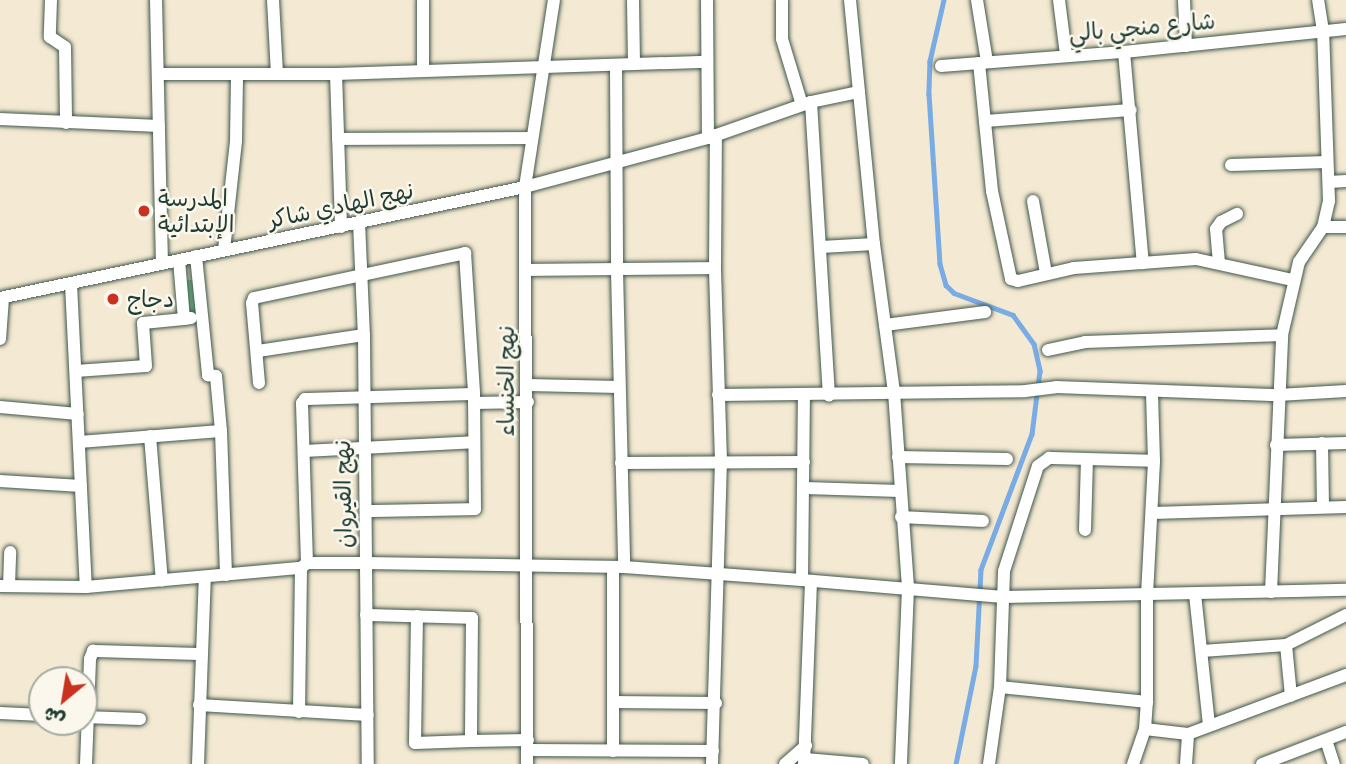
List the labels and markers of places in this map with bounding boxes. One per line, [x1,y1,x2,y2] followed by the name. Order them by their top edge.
[158,184,234,238] place label: المدرسة الإبتدائية
[136,203,152,219] marker: المدرسة الإبتدائية
[127,285,174,313] place label: دجاج
[105,291,121,307] marker: دجاج

